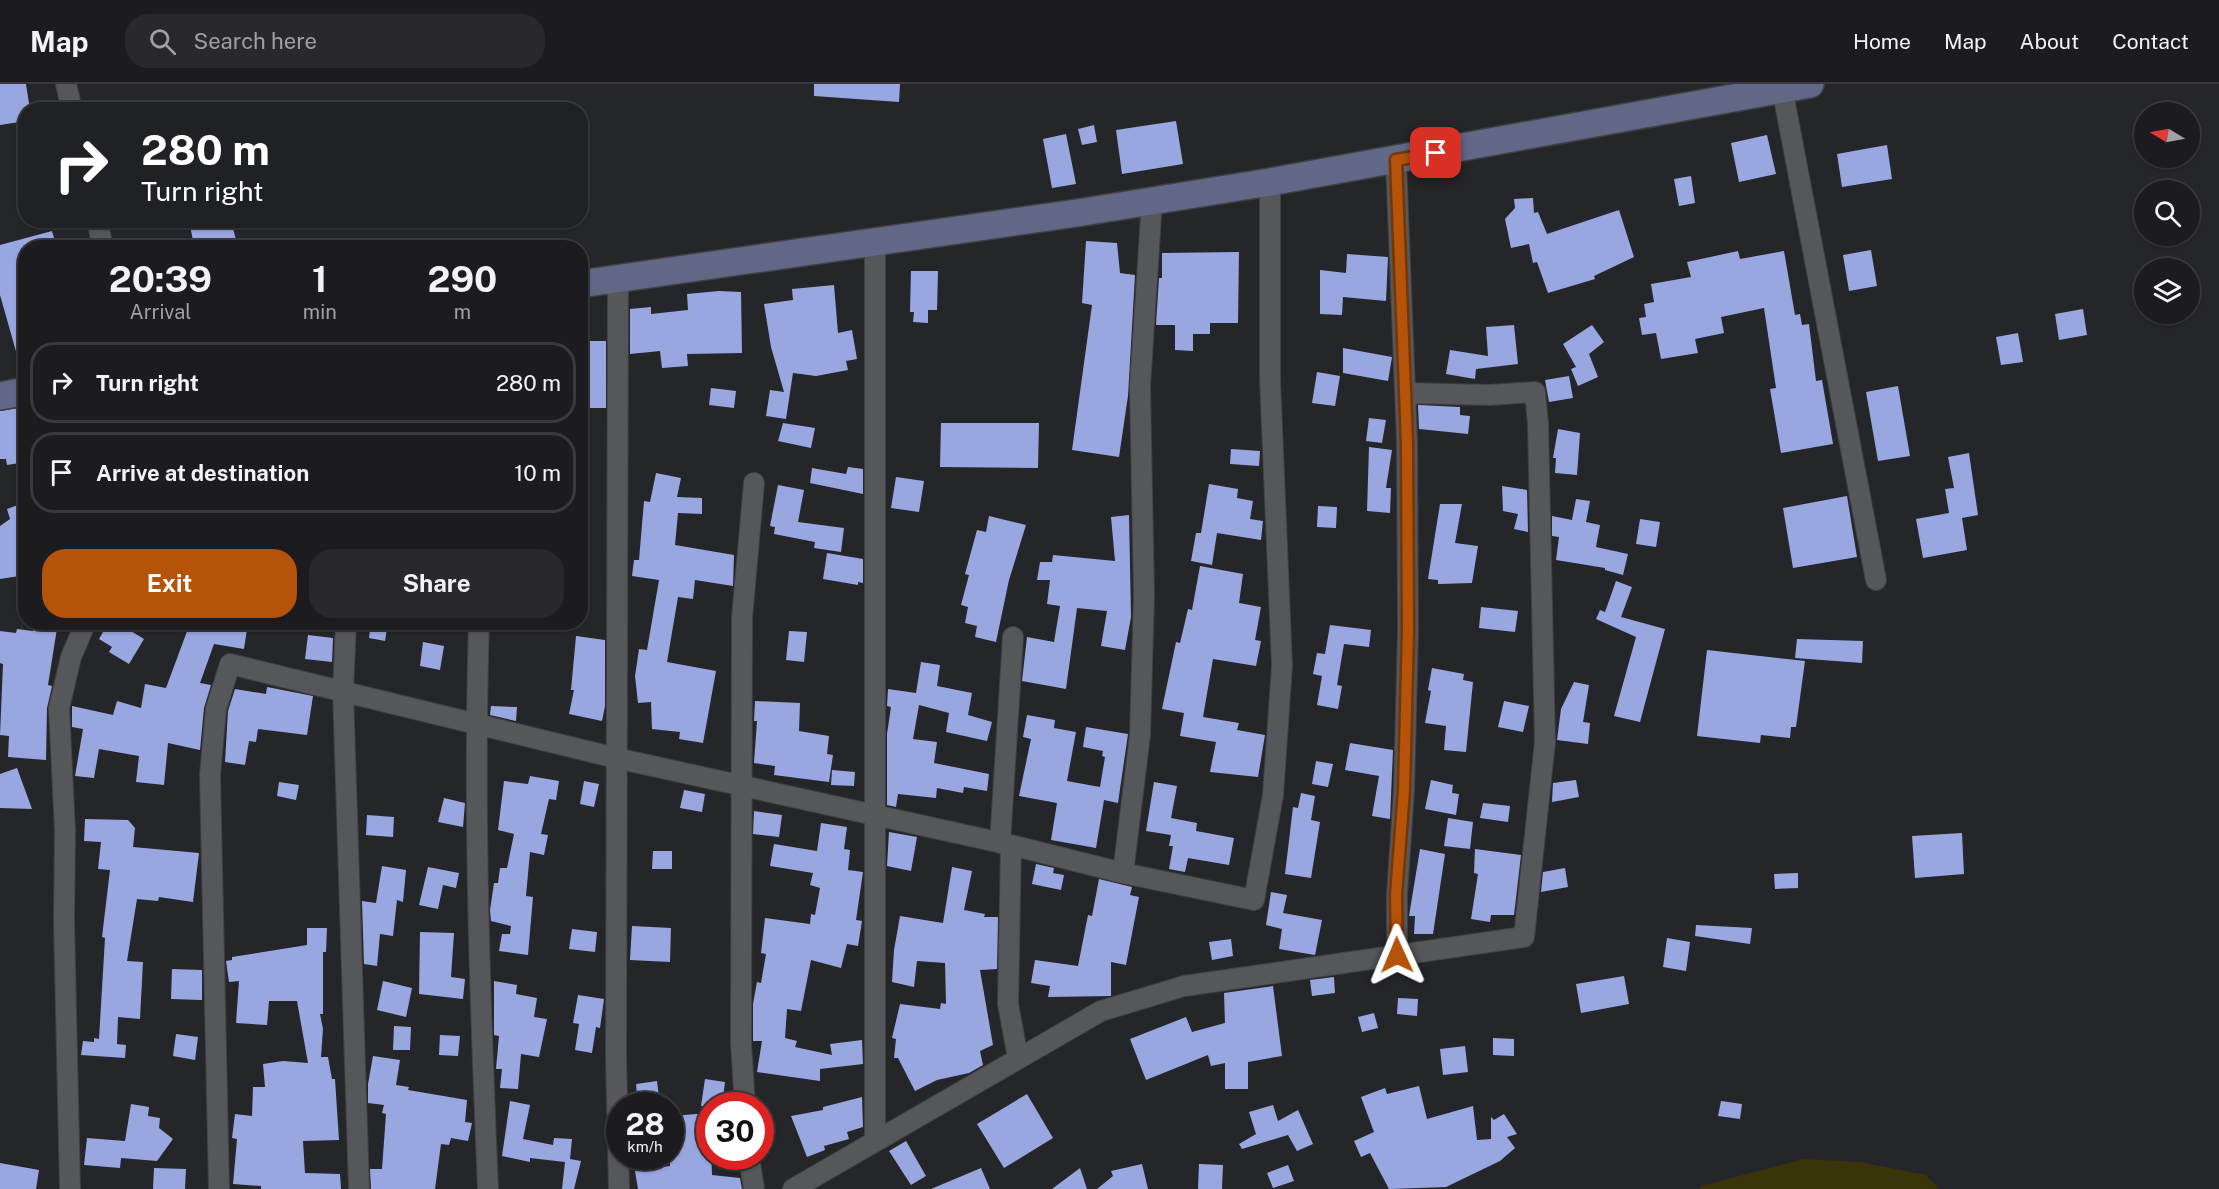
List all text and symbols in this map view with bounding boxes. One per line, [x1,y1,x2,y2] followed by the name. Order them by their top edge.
[125,14,545,68] search box
[30,25,89,58] text: Map
[146,25,179,58] icon: search
[194,28,317,54] text: Search here
[1853,29,1911,54] text: Home
[1944,29,1987,54] text: Map
[2020,29,2079,54] text: About
[2112,29,2189,54] text: Contact
[2134,102,2200,168] north arrow
[2134,102,2200,324] map controls
[141,125,270,174] text: 280 m
[42,126,120,204] icon: right
[1410,127,1461,178] pin
[1419,136,1452,169] icon: arrive
[141,175,264,207] text: Turn right
[2134,180,2200,246] button: search
[109,258,212,300] text: 20:39
[312,258,328,300] text: 1
[428,258,497,300] text: 290
[2134,258,2200,324] button: layers
[130,300,191,324] text: Arrival
[303,300,337,324] text: min
[454,300,471,324] text: m
[45,366,78,399] icon: right
[96,370,199,396] text: Turn right
[496,370,561,396] text: 280 m
[45,456,78,489] icon: arrive
[96,460,309,486] text: Arrive at destination
[514,460,561,486] text: 10 m
[42,549,297,618] button: Exit
[309,549,564,618] button: Share
[1365,923,1429,987] position arrow
[696,1092,774,1170] speed limit sign: 30
[625,1106,665,1142] text: 28
[627,1138,663,1155] text: km/h

